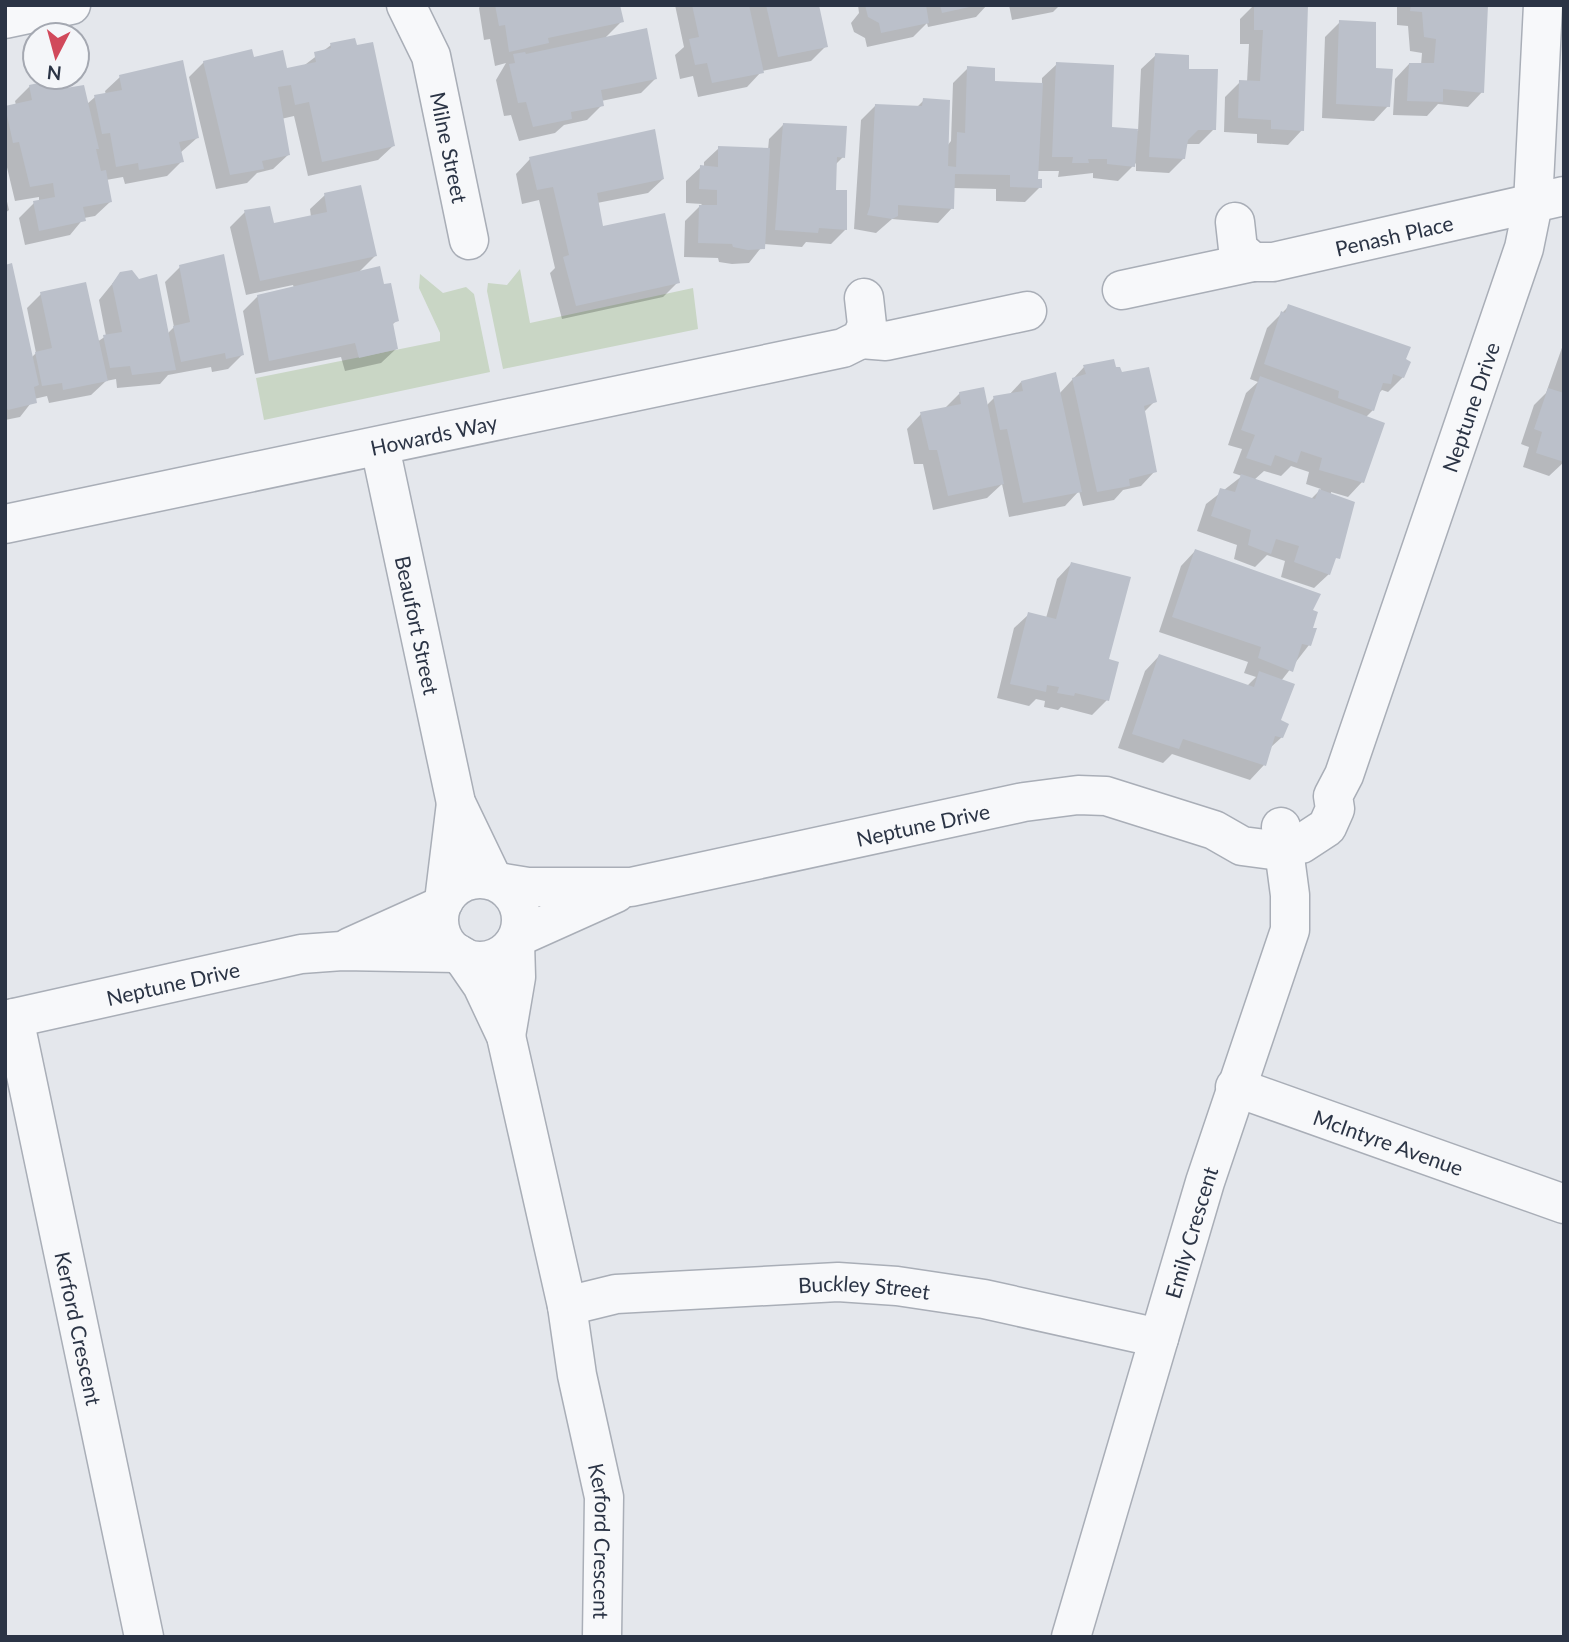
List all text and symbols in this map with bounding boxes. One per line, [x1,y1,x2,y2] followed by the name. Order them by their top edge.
[21,21,91,91] north arrow
[46,61,63,86] text: N
[426,89,474,206] street label: Milne Street
[1332,209,1455,260] street label: Penash Place
[1436,338,1504,475] street label: Neptune Drive
[368,408,500,459] street label: Howards Way
[391,553,445,697] street label: Beaufort Street
[854,797,992,850] street label: Neptune Drive
[104,956,242,1010] street label: Neptune Drive
[1310,1103,1467,1180] street label: McIntyre Avenue
[1159,1163,1222,1301] street label: Emily Crescent
[51,1249,108,1408] street label: Kerford Crescent
[797,1269,932,1303] street label: Buckley Street
[584,1461,617,1620] street label: Kerford Crescent

